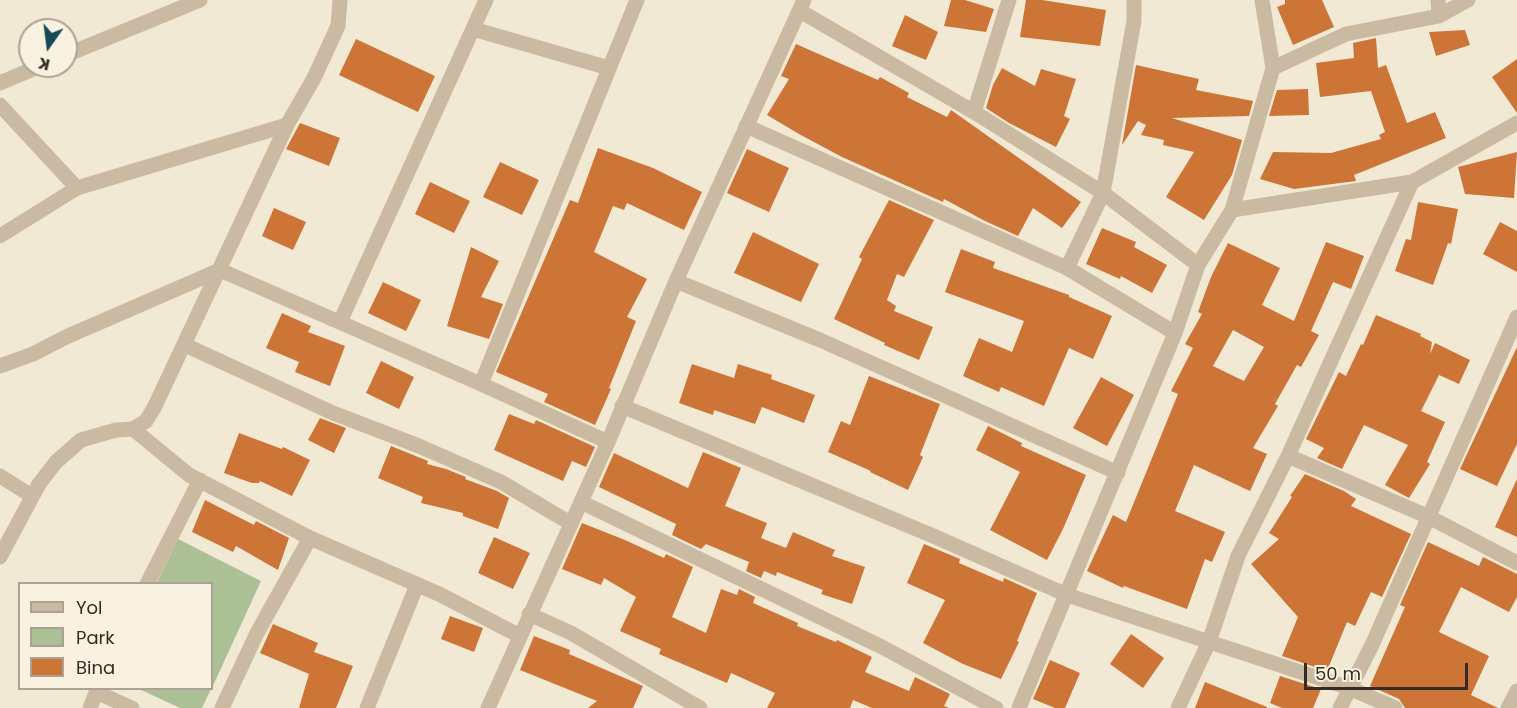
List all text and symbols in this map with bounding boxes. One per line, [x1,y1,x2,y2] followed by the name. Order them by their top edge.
[18,18,78,78] north arrow
[36,52,52,77] text: K
[18,582,213,690] legend
[76,595,102,620] text: Yol
[76,625,115,650] text: Park
[1307,651,1470,689] scale bar
[76,655,115,680] text: Bina
[1315,661,1361,686] text: 50 m

